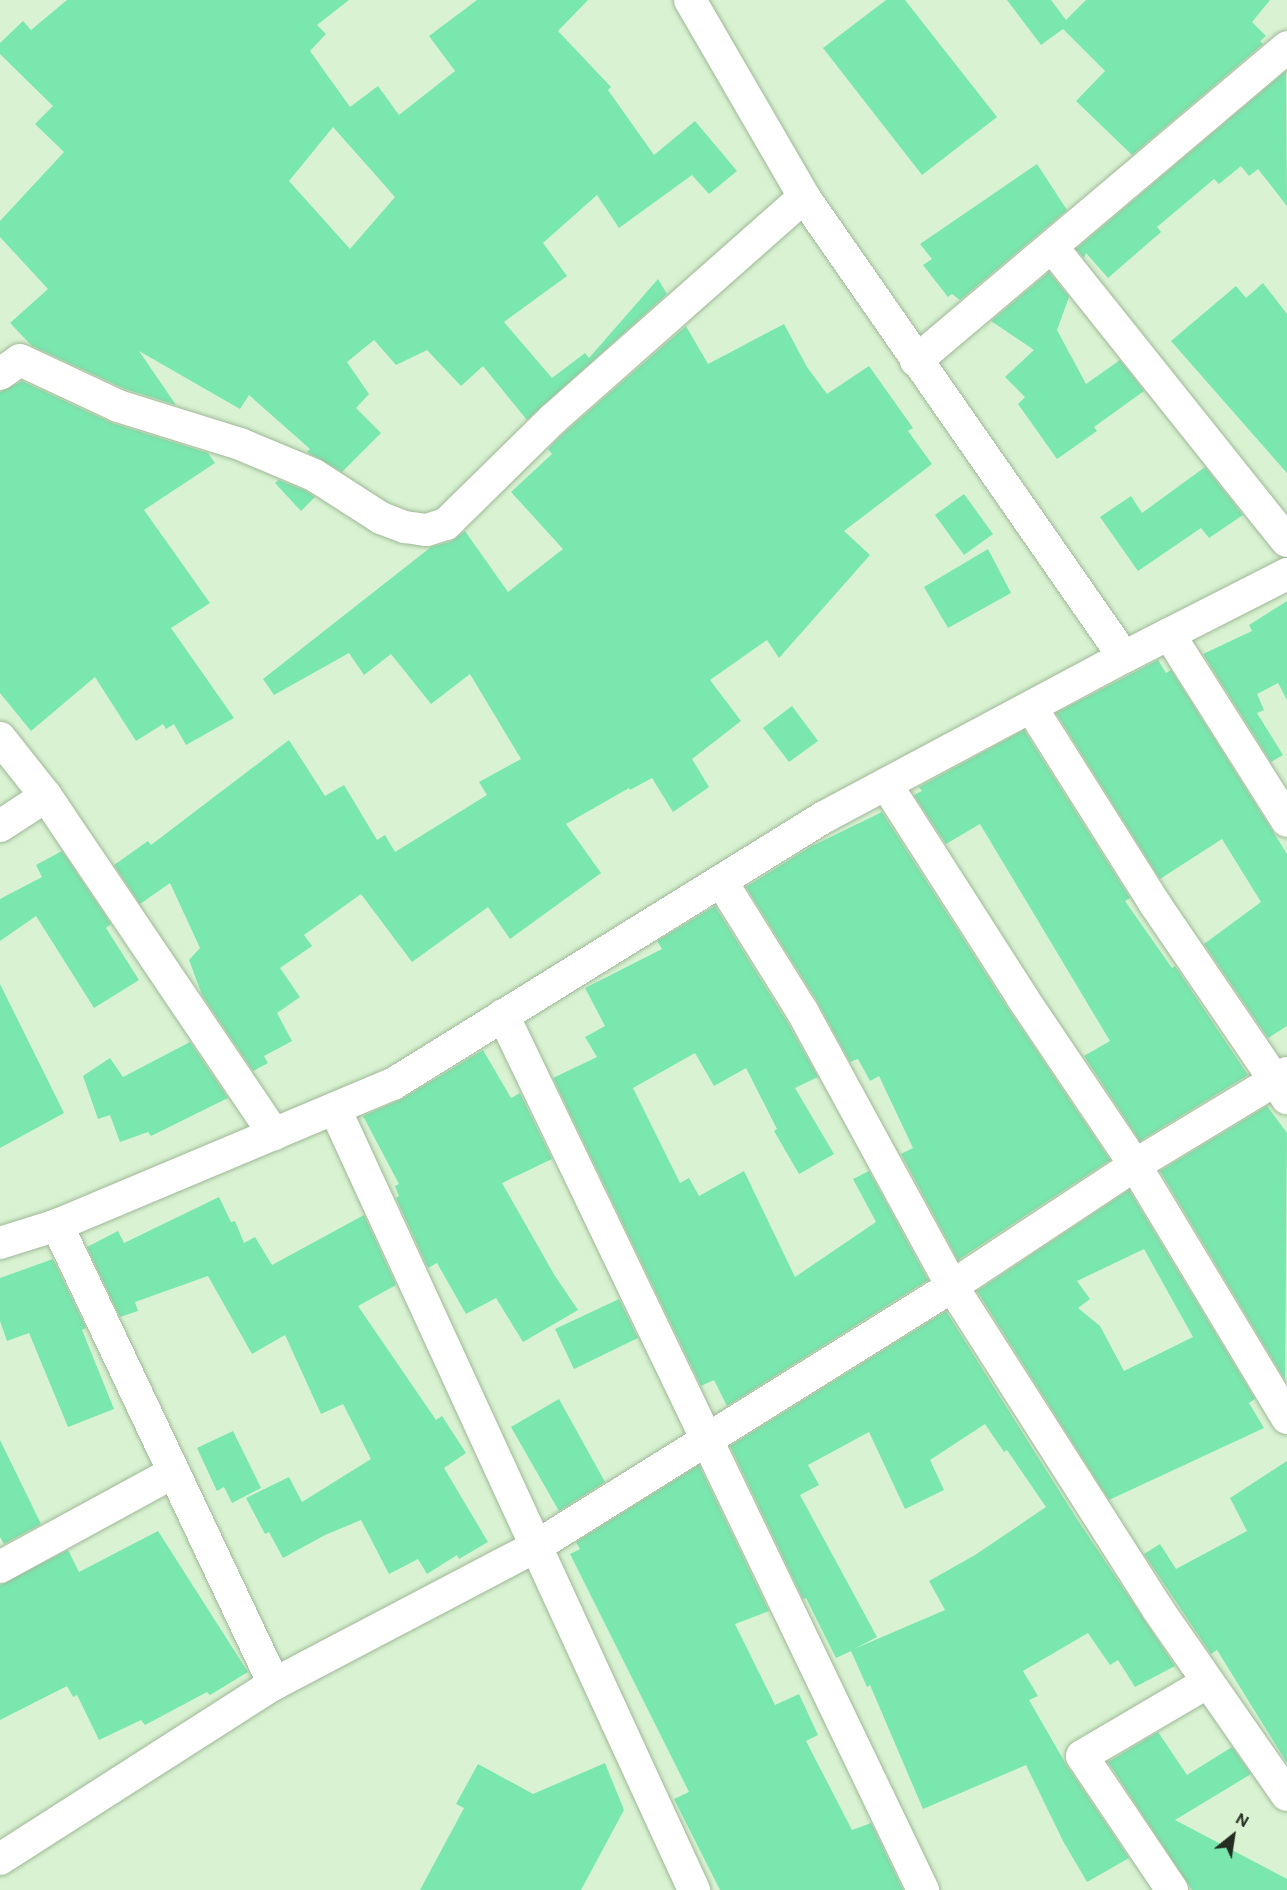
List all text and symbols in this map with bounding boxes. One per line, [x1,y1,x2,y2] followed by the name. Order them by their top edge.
[1203,1806,1263,1866] north arrow
[1232,1808,1253,1832] text: N

